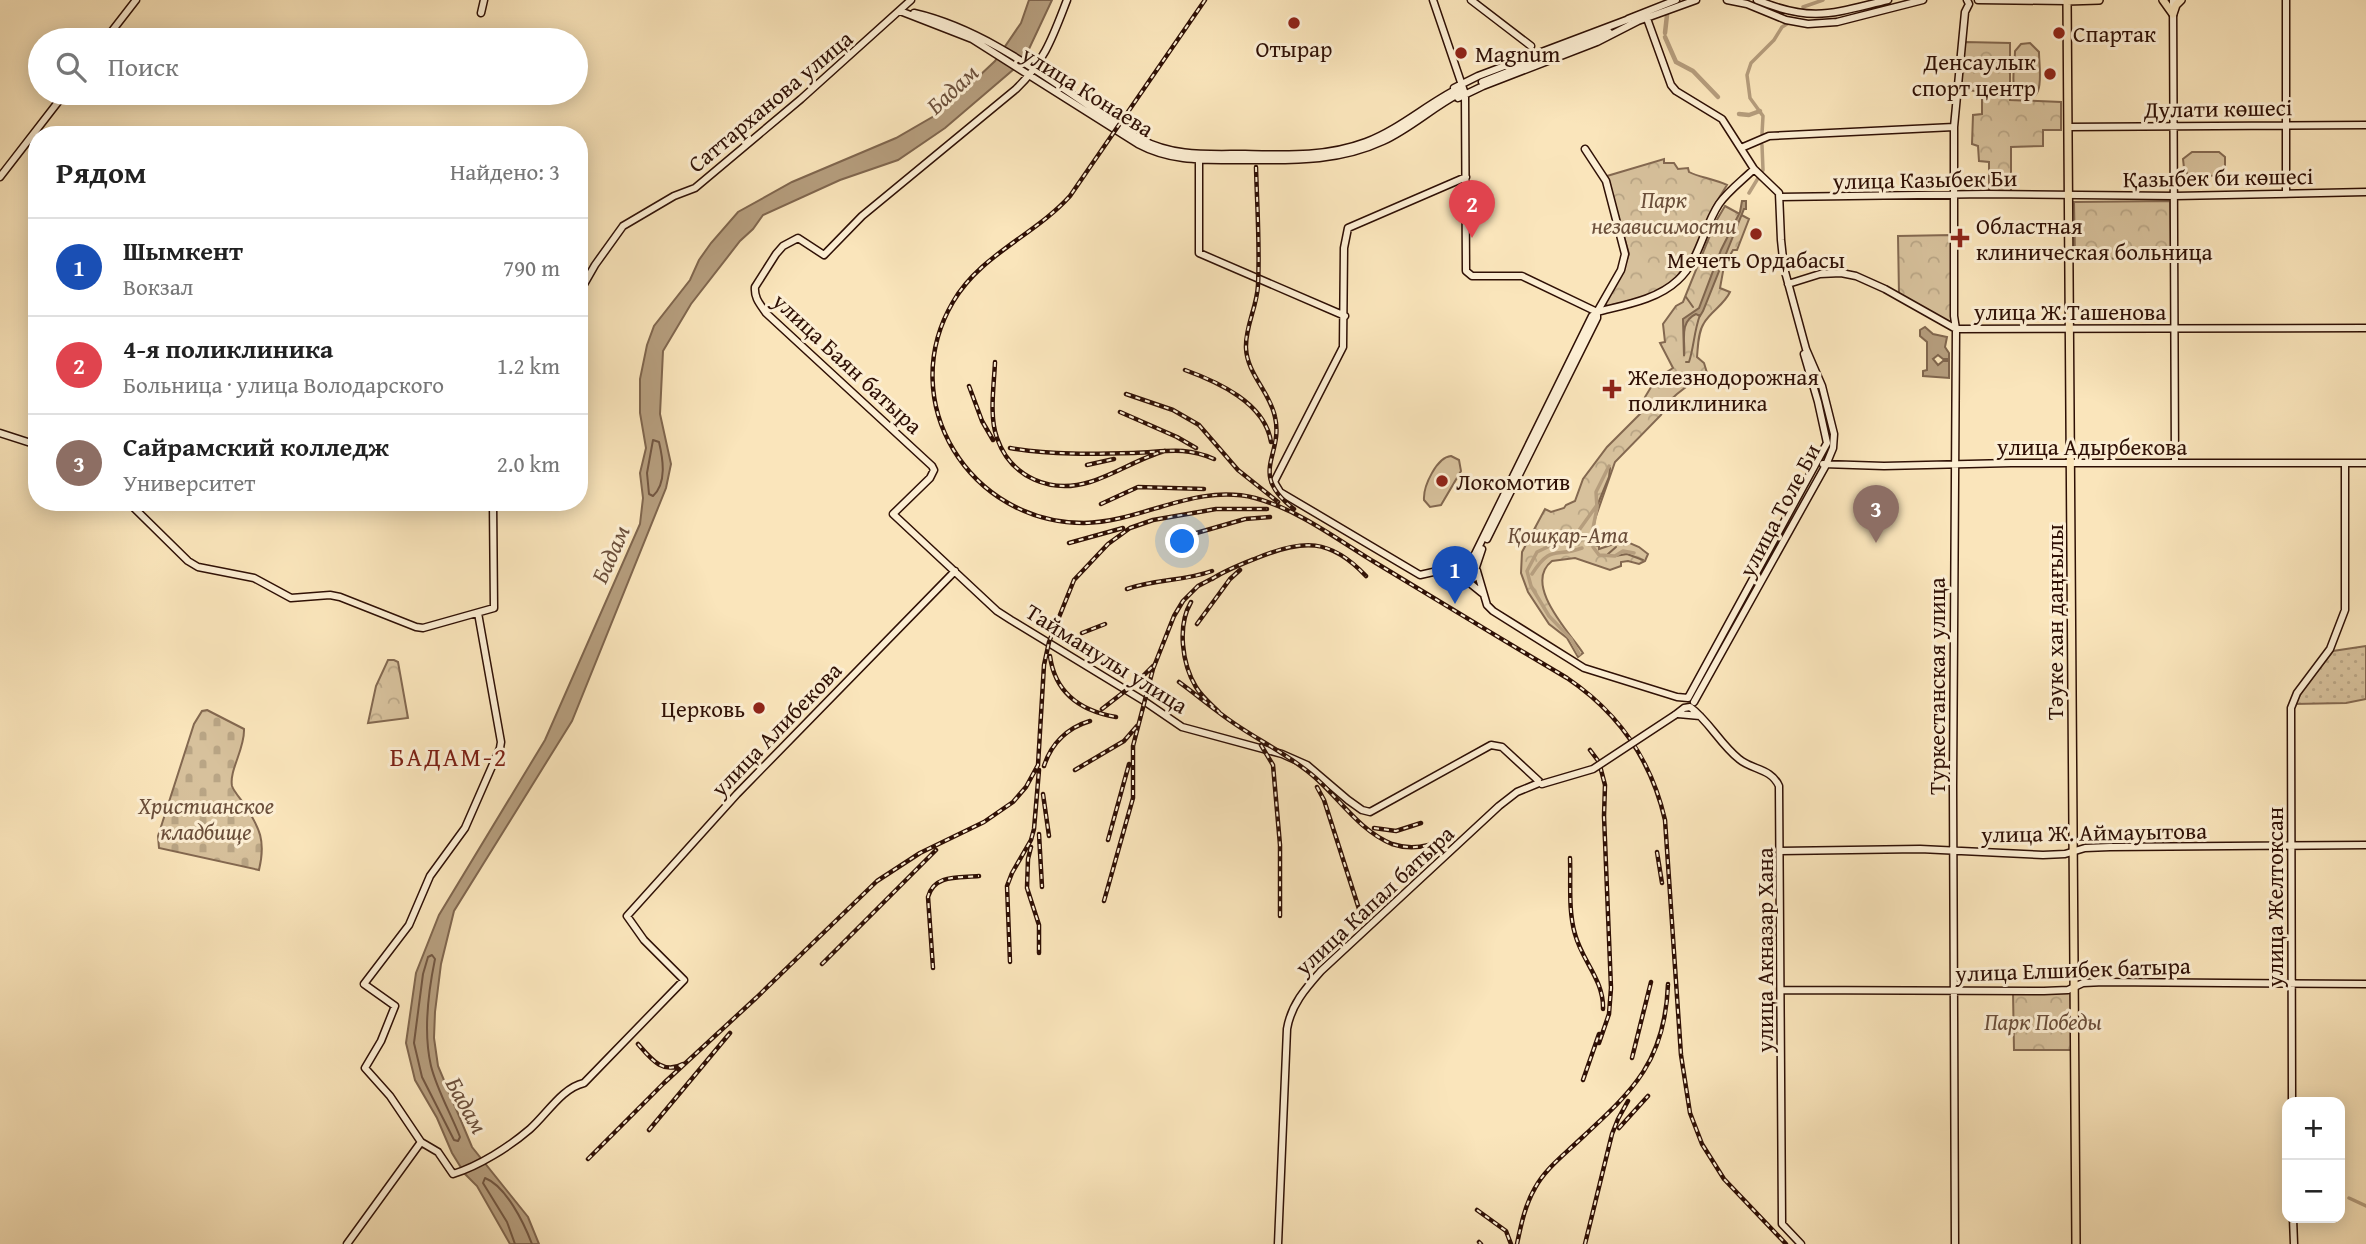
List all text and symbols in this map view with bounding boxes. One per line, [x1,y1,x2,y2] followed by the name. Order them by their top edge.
[1286,15,1302,31] marker: Отырар
[2073,17,2156,50] place label: Спартак
[680,22,860,180] street label: Саттарханова улица
[2051,25,2067,41] marker: Спартак
[28,28,588,105] search box
[1256,32,1332,65] place label: Отырар
[1015,37,1161,145] street label: улица Конаева
[1475,37,1561,70] place label: Magnum
[1453,45,1469,61] marker: Magnum
[1912,45,2036,104] place label: Денсаулык спорт центр
[108,47,179,86] text: Поиск
[52,48,90,86] icon: search
[918,55,986,122] water label: Бадам
[2042,66,2058,82] marker: Денсаулык спорт центр
[2142,90,2293,126] street label: Дулати көшесі
[56,150,147,194] text: Рядом
[450,155,560,188] text: Найдено: 3
[2122,159,2314,195] street label: Қазыбек би көшесі
[1831,161,2018,197] street label: улица Казыбек Би
[1449,180,1495,238] pin: 2
[1591,183,1737,242] park label: Парк независимости
[1976,209,2213,268] place label: Областная клиническая больница
[1748,226,1764,242] marker: Мечеть Ордабасы
[1950,228,1970,248] marker: Областная клиническая больница
[123,231,243,270] text: Шымкент
[1667,243,1845,276] place label: Мечеть Ордабасы
[73,251,85,284] text: 1
[503,251,560,284] text: 790 m
[123,270,193,303] text: Вокзал
[765,284,930,441] street label: улица Баян батыра
[1973,295,2166,328] street label: улица Ж.Ташенова
[123,329,333,368] text: 4-я поликлиника
[73,349,85,382] text: 2
[497,349,560,382] text: 1.2 km
[1627,360,1819,419] place label: Железнодорожная поликлиника
[123,368,444,401] text: Больница · улица Володарского
[1602,379,1622,399] marker: Железнодорожная поликлиника
[123,427,389,466] text: Сайрамский колледж
[1996,430,2187,463] street label: улица Адырбекова
[1729,437,1828,584] street label: улица Толе Би
[73,447,85,480] text: 3
[497,447,560,480] text: 2.0 km
[1456,465,1570,498] place label: Локомотив
[123,466,255,499] text: Университет
[1434,473,1450,489] marker: Локомотив
[1853,485,1899,543] pin: 3
[1508,518,1629,551] park label: Қошқар-Ата
[582,519,638,589] water label: Бадам
[1165,524,1199,558] your location
[2038,524,2071,720] street label: Тәуке хан даңғылы
[1432,546,1478,604] pin: 1
[1920,577,1953,795] street label: Туркестанская улица
[1019,595,1195,721] street label: Тайманулы улица
[702,654,849,804] street label: улица Алибекова
[661,692,745,725] place label: Церковь
[751,700,767,716] marker: Церковь
[390,737,508,776] district label: БАДАМ-2
[137,789,274,848] park label: Христианское кладбище
[2258,807,2291,988] street label: улица Желтоксан
[1980,814,2207,850] street label: улица Ж. Аймауытова
[1286,817,1461,983] street label: улица Капал батыра
[1748,847,1781,1054] street label: улица Акназар Хана
[1954,948,2191,990] street label: улица Елшибек батыра
[1984,1005,2102,1038] park label: Парк Победы
[437,1070,497,1140] water label: Бадам
[2282,1097,2345,1223] map controls
[2282,1097,2345,1160] button: +
[2282,1160,2345,1223] button: −

